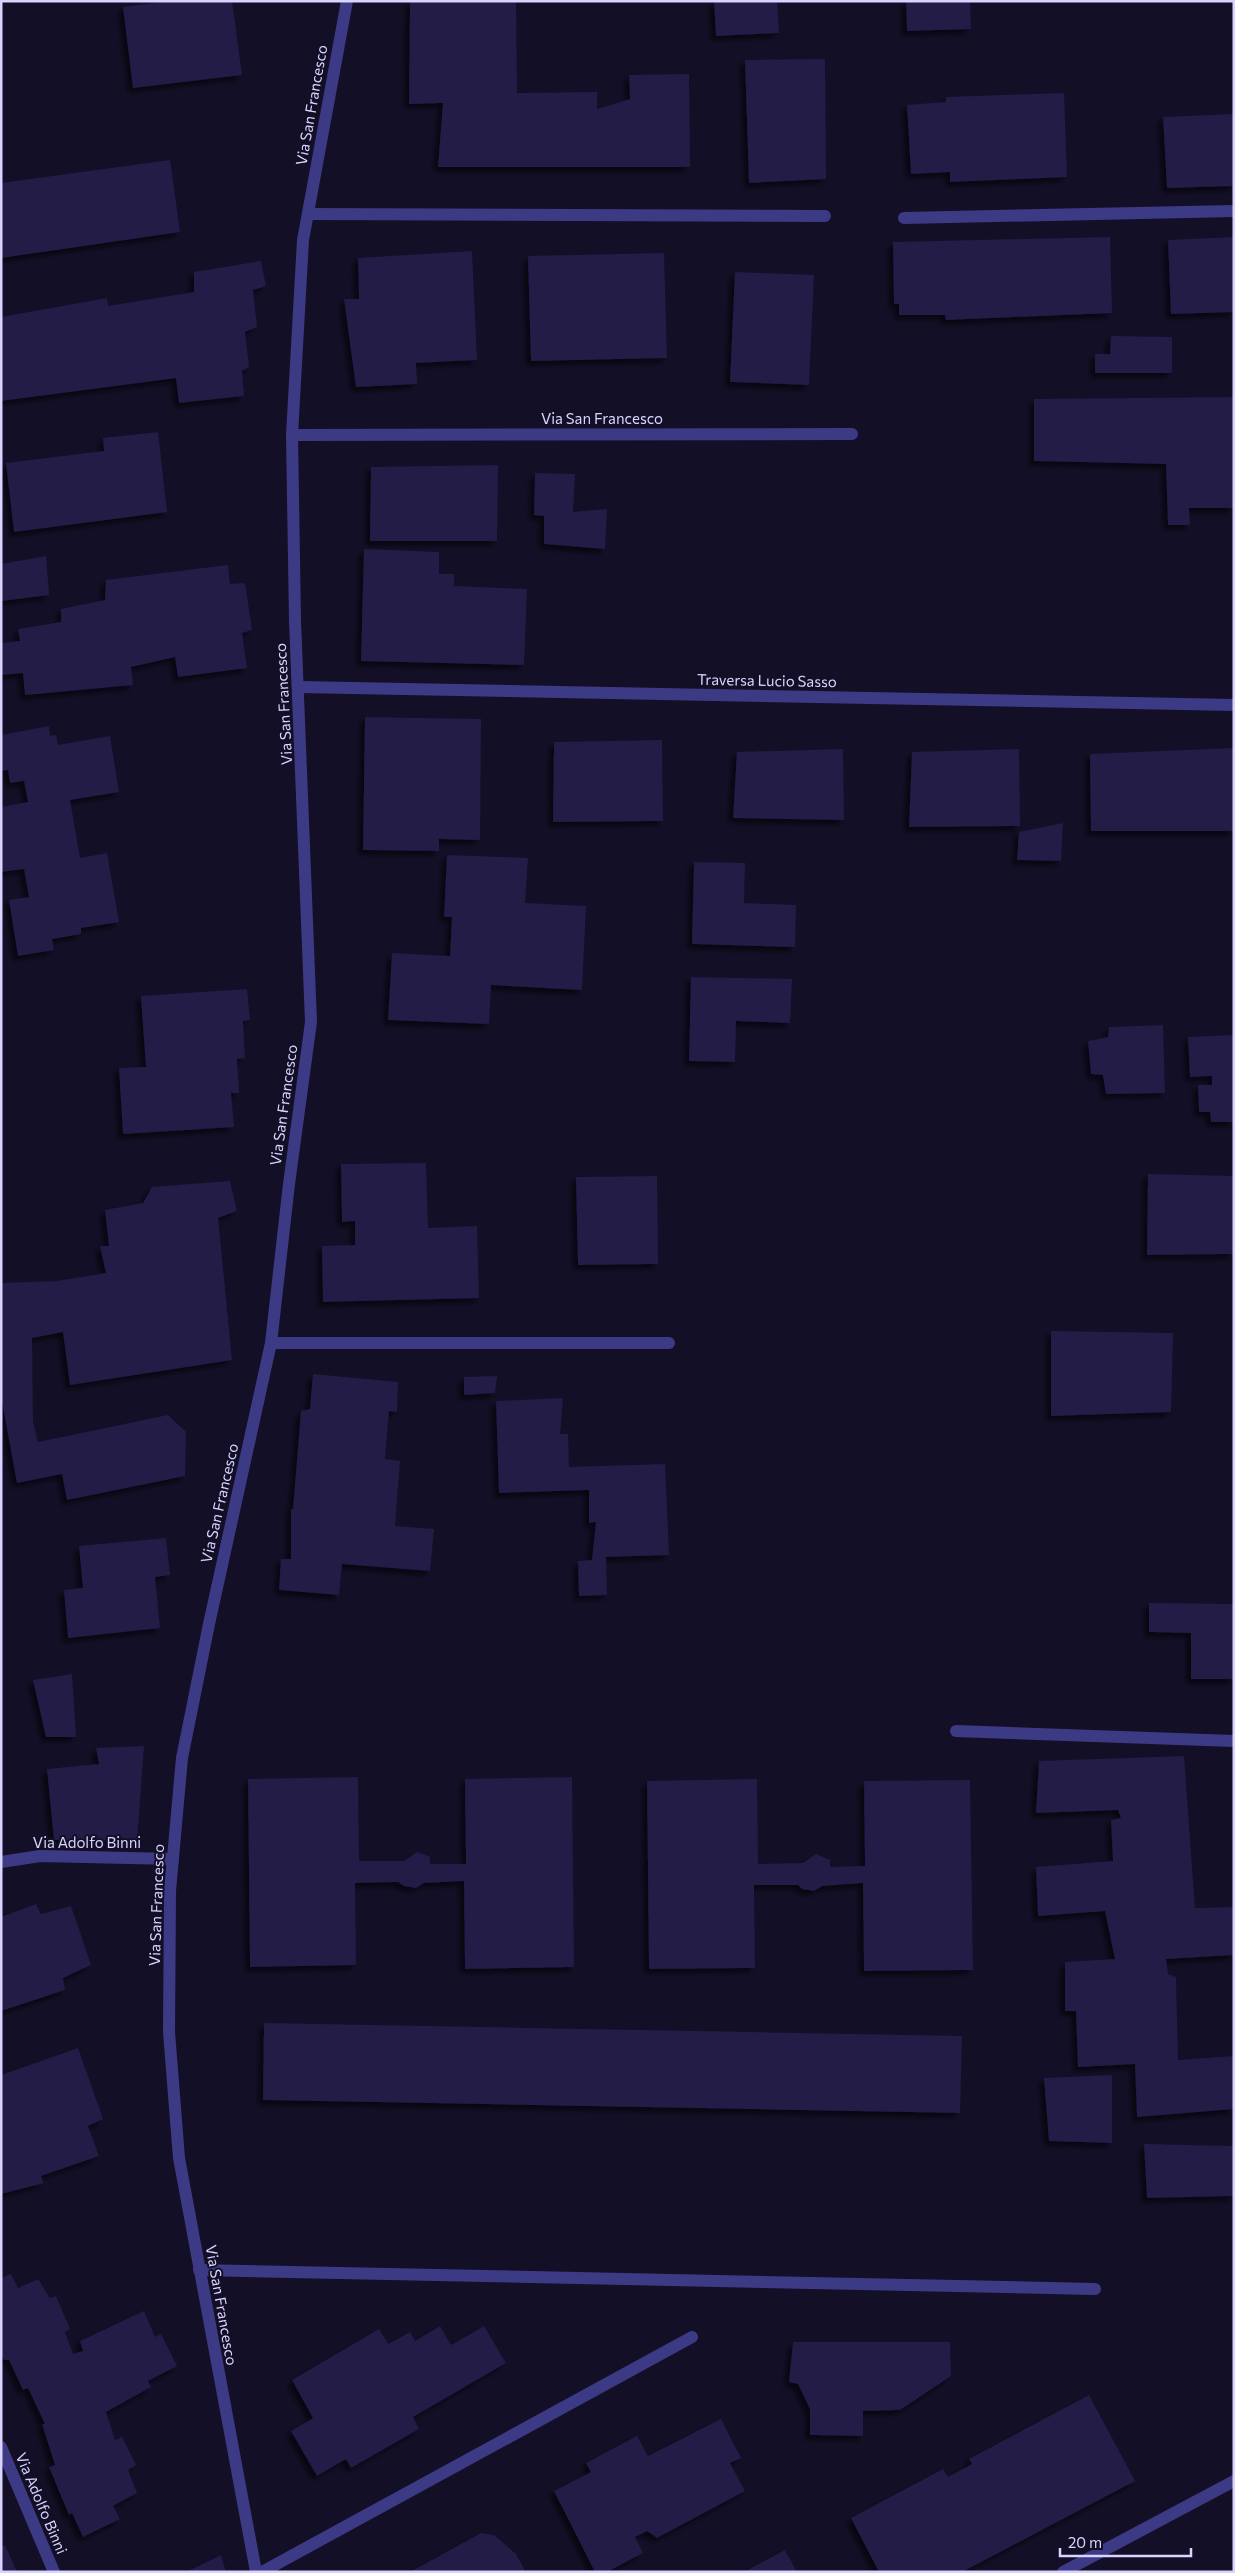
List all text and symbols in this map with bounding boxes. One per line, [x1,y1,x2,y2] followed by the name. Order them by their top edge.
[292,43,330,167] street label: Via San Francesco
[541,409,663,427] street label: Via San Francesco
[271,642,295,765] street label: Via San Francesco
[697,670,837,690] street label: Traversa Lucio Sasso
[266,1043,300,1167] street label: Via San Francesco
[196,1441,242,1565] street label: Via San Francesco
[33,1833,141,1851] street label: Via Adolfo Binni
[145,1844,167,1966] street label: Via San Francesco
[203,2243,241,2367] street label: Via San Francesco
[13,2450,71,2556] street label: Via Adolfo Binni
[1060,2526,1191,2558] scale bar
[1068,2533,1102,2551] text: 20 m

